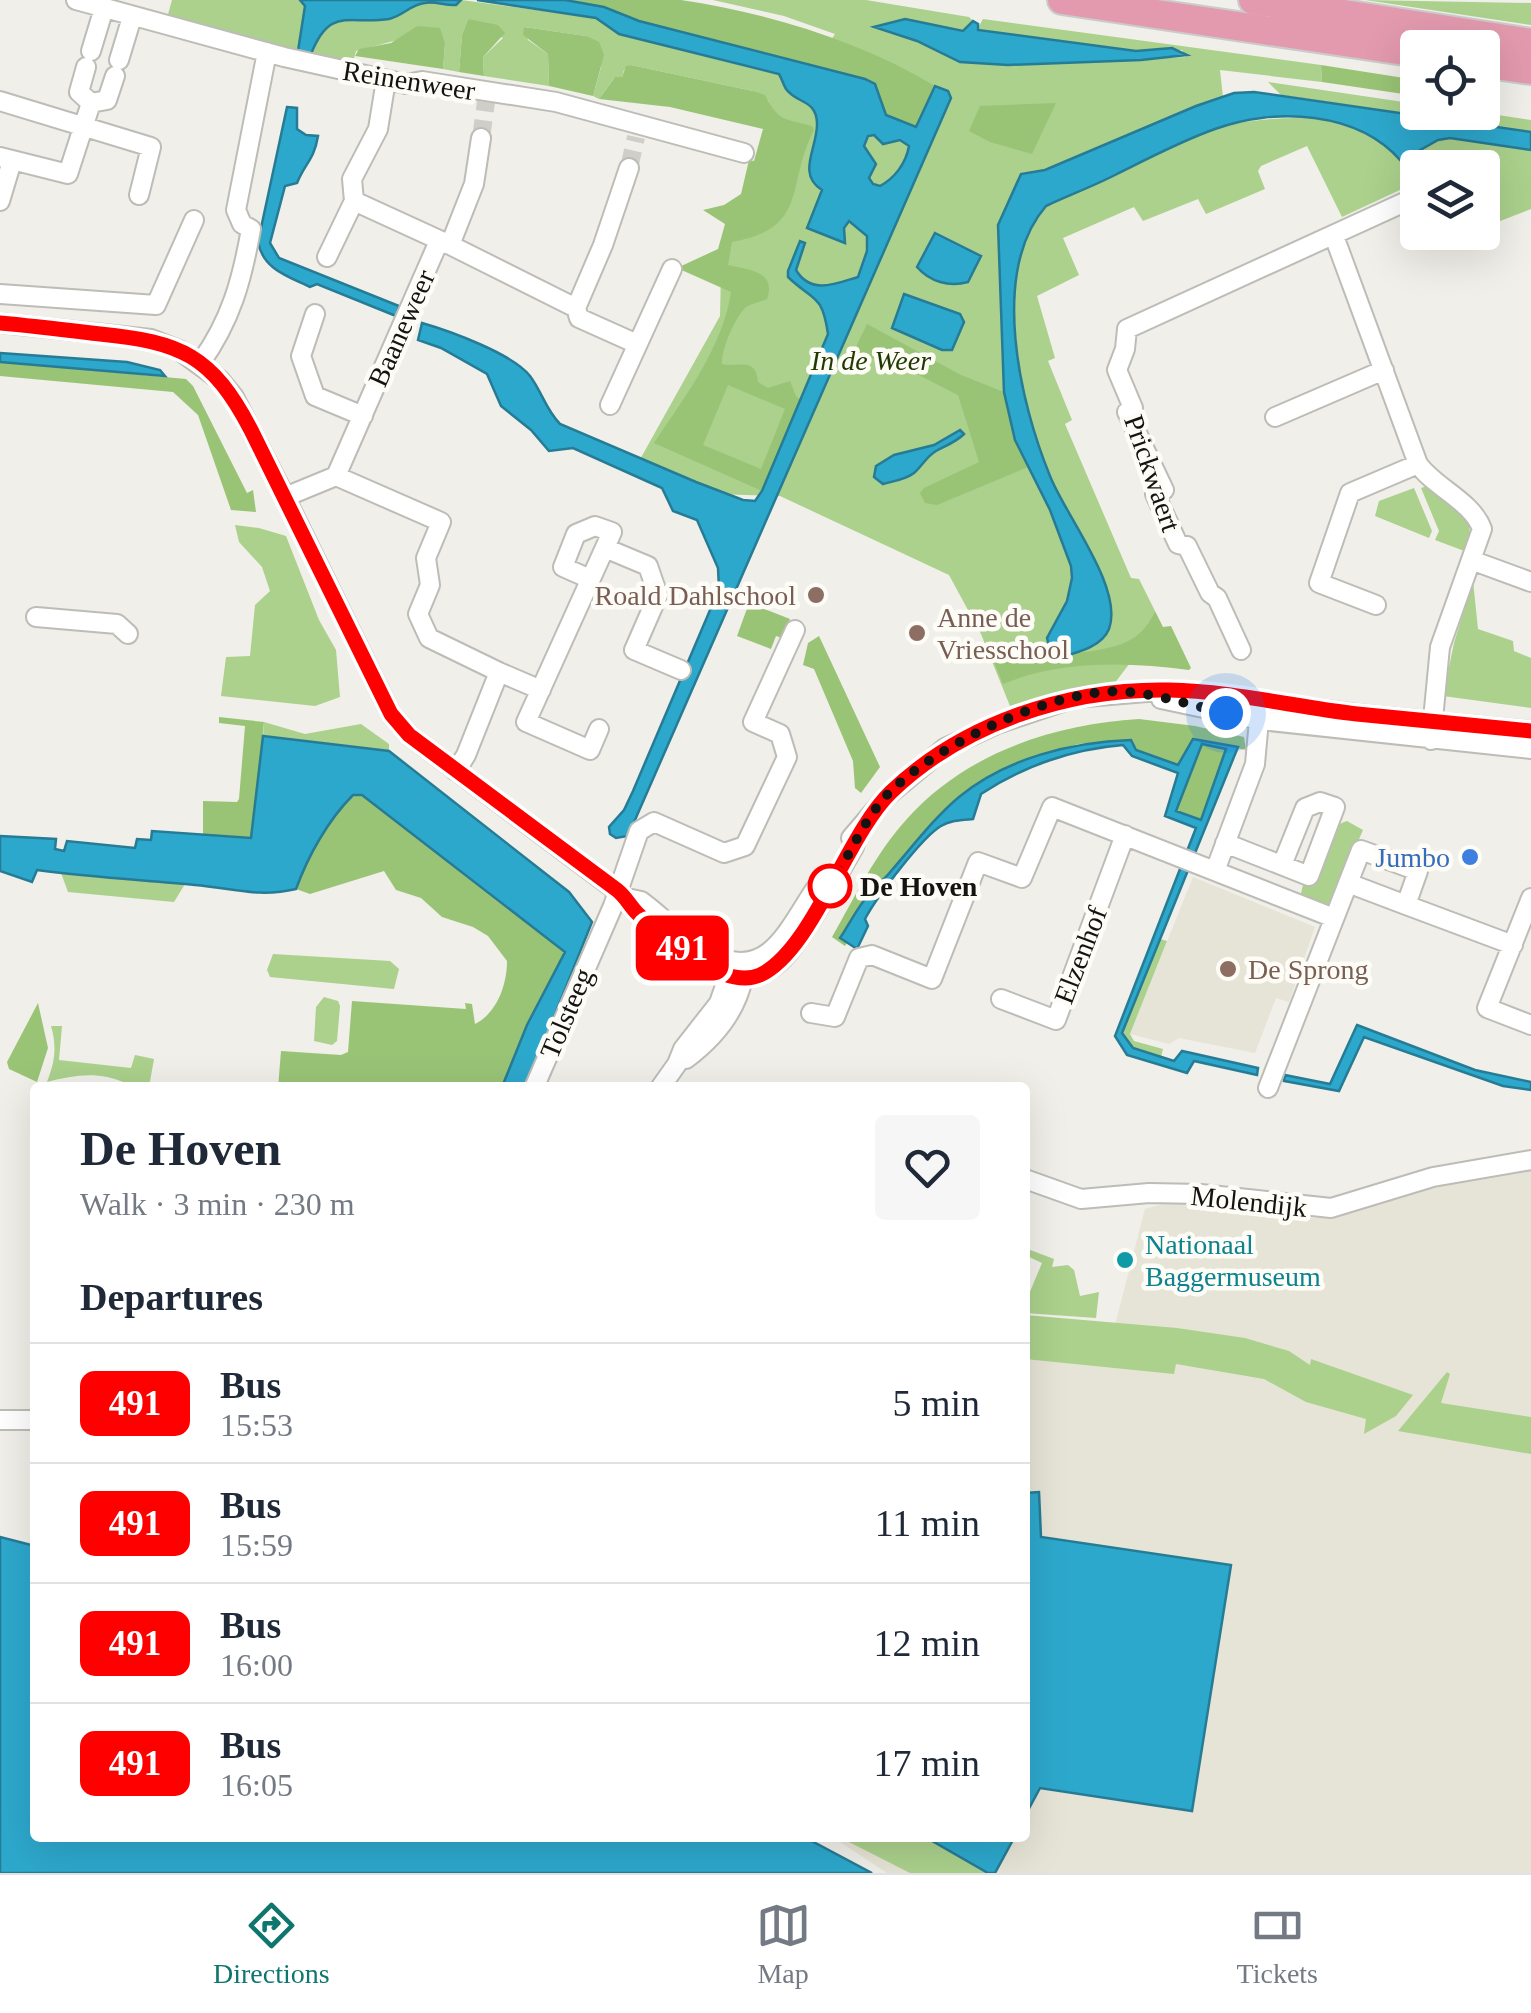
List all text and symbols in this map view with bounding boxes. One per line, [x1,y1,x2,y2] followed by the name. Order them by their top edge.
[1400,30,1500,250] map controls
[1400,30,1500,130] button: locate
[340,55,478,106] street label: Reinenweer
[1400,150,1500,250] button: layers
[362,264,441,391] street label: Baaneweer
[810,345,931,376] park label: In de Weer
[1118,411,1187,536] street label: Prickwaert
[595,580,796,611] place label: Roald Dahlschool
[805,584,827,606] marker: Roald Dahlschool
[937,602,1069,665] place label: Anne de Vriesschool
[906,622,928,644] marker: Anne de Vriesschool
[1201,688,1251,738] your location
[1375,842,1450,873] place label: Jumbo
[1459,846,1481,868] marker: Jumbo
[809,865,851,907] marker: De Hoven
[860,871,978,902] place label: De Hoven
[1048,902,1113,1008] street label: Elzenhof
[624,916,740,980] line badge: 491
[656,929,708,968] text: 491
[1248,954,1369,985] place label: De Sprong
[1217,958,1239,980] marker: De Sprong
[534,964,599,1063] street label: Tolsteeg
[875,1115,980,1220] button: heart
[80,1122,281,1175] text: De Hoven
[1189,1180,1309,1223] street label: Molendijk
[80,1186,355,1222] text: Walk · 3 min · 230 m
[1145,1229,1321,1292] place label: Nationaal Baggermuseum
[1114,1249,1136,1271] marker: Nationaal Baggermuseum
[80,1276,263,1318] text: Departures
[220,1364,281,1406] text: Bus
[892,1382,980,1424] text: 5 min
[109,1384,161,1423] text: 491
[220,1407,293,1443] text: 15:53
[220,1484,281,1526] text: Bus
[875,1502,980,1544] text: 11 min
[109,1504,161,1543] text: 491
[220,1527,293,1563] text: 15:59
[220,1604,281,1646] text: Bus
[873,1622,980,1664] text: 12 min
[109,1624,161,1663] text: 491
[220,1647,293,1683] text: 16:00
[220,1724,281,1766] text: Bus
[873,1742,980,1784] text: 17 min
[109,1744,161,1783] text: 491
[220,1767,293,1803] text: 16:05
[213,1898,330,1990] tab: Directions
[756,1898,811,1990] tab: Map
[1237,1898,1318,1990] tab: Tickets

